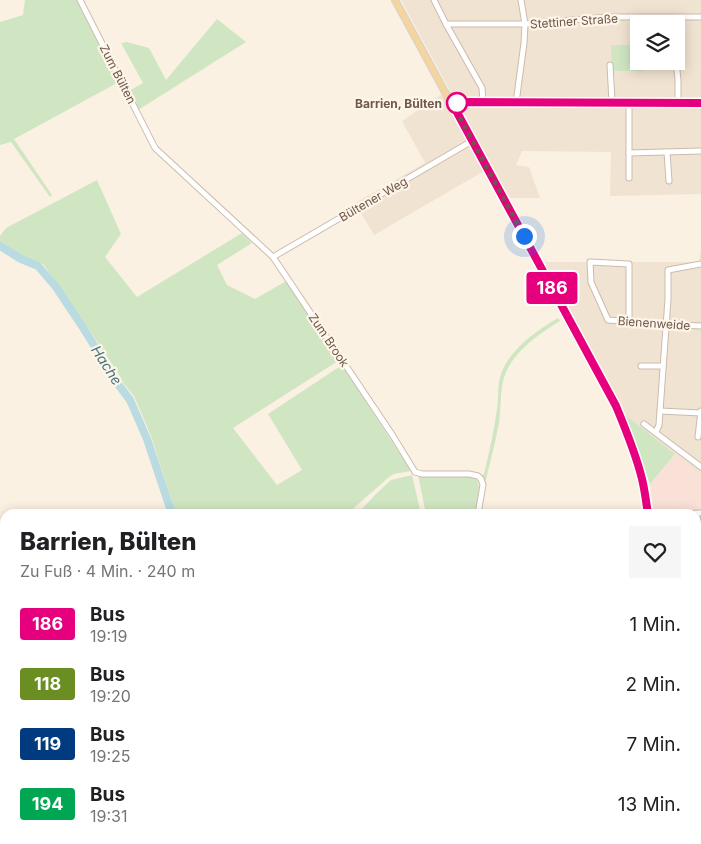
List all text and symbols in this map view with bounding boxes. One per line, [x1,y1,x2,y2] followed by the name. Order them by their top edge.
[529,10,619,32] street label: Stettiner Straße
[630,15,685,70] map controls
[630,15,685,70] button: layers
[97,42,139,106] street label: Zum Bülten
[446,92,468,114] marker: Barrien, Bülten
[355,96,442,111] place label: Barrien, Bülten
[336,173,410,225] street label: Bültener Weg
[512,224,537,249] your location
[523,272,581,304] line badge: 186
[536,277,568,298] text: 186
[306,310,353,370] street label: Zum Brook
[617,313,691,333] street label: Bienenweide
[88,342,126,388] water label: Hache
[629,526,681,578] button: heart
[20,527,196,556] text: Barrien, Bülten
[20,561,195,581] text: Zu Fuß · 4 Min. · 240 m
[90,603,125,626] text: Bus
[32,613,63,634] text: 186
[629,613,681,636] text: 1 Min.
[90,626,127,646] text: 19:19
[90,663,125,686] text: Bus
[34,673,61,694] text: 118
[626,673,681,696] text: 2 Min.
[90,686,131,706] text: 19:20
[90,723,125,746] text: Bus
[34,733,61,754] text: 119
[626,733,681,756] text: 7 Min.
[90,746,131,766] text: 19:25
[90,783,125,806] text: Bus
[32,793,63,814] text: 194
[618,793,681,816] text: 13 Min.
[90,806,127,826] text: 19:31

